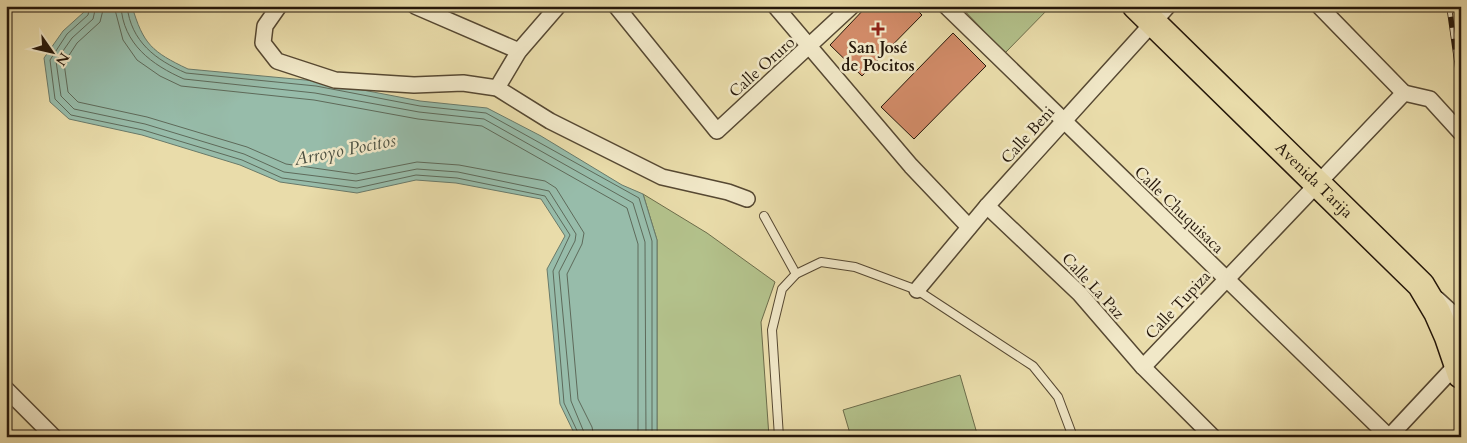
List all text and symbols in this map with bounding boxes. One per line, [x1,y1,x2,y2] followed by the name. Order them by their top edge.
[871,22,885,36] marker: San José de Pocitos
[28,28,78,78] north arrow
[724,31,800,103] street label: Calle Oruro
[841,37,915,77] place label: San José de Pocitos
[51,49,74,69] text: N
[996,101,1060,169] street label: Calle Beni
[291,128,398,172] water label: Arroyo Pocitos
[1270,137,1358,223] street label: Avenida Tarija
[1129,161,1229,259] street label: Calle Chuquisaca
[1057,248,1129,324] street label: Calle La Paz
[1140,266,1216,344] street label: Calle Tupiza

